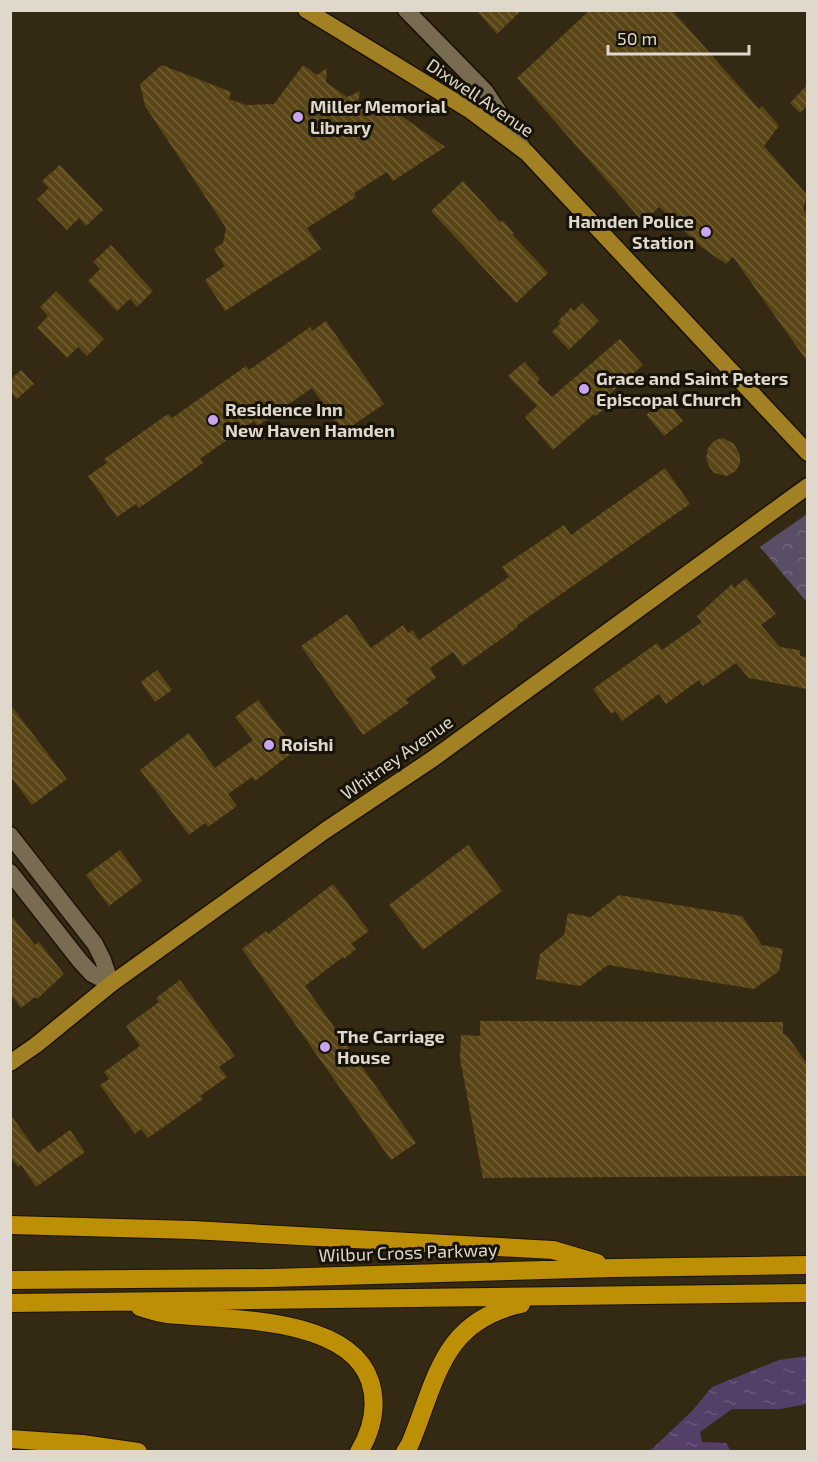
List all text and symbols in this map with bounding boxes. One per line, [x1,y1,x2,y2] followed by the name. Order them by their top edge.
[608,18,749,56] scale bar
[617,27,657,49] text: 50 m
[423,53,538,141] street label: Dixwell Avenue
[310,95,447,138] place label: Miller Memorial Library
[291,110,305,124] marker: Miller Memorial Library
[568,210,694,253] place label: Hamden Police Station
[699,225,713,239] marker: Hamden Police Station
[596,367,788,410] place label: Grace and Saint Peters Episcopal Church
[577,382,591,396] marker: Grace and Saint Peters Episcopal Church
[225,398,395,441] place label: Residence Inn New Haven Hamden
[206,413,220,427] marker: Residence Inn New Haven Hamden
[336,710,457,804] street label: Whitney Avenue
[281,733,333,755] place label: Roishi
[262,738,276,752] marker: Roishi
[337,1025,445,1068] place label: The Carriage House
[318,1040,332,1054] marker: The Carriage House
[318,1238,498,1266] street label: Wilbur Cross Parkway

